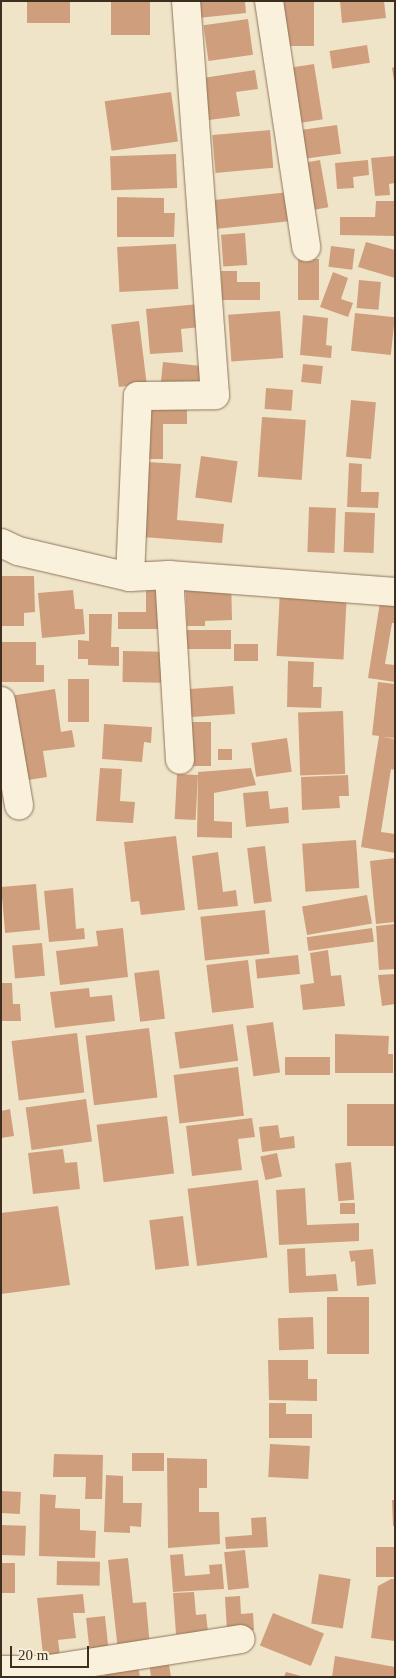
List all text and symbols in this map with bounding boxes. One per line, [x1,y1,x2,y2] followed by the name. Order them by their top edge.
[12,1636,91,1668] scale bar
[18,1647,48,1663] text: 20 m

